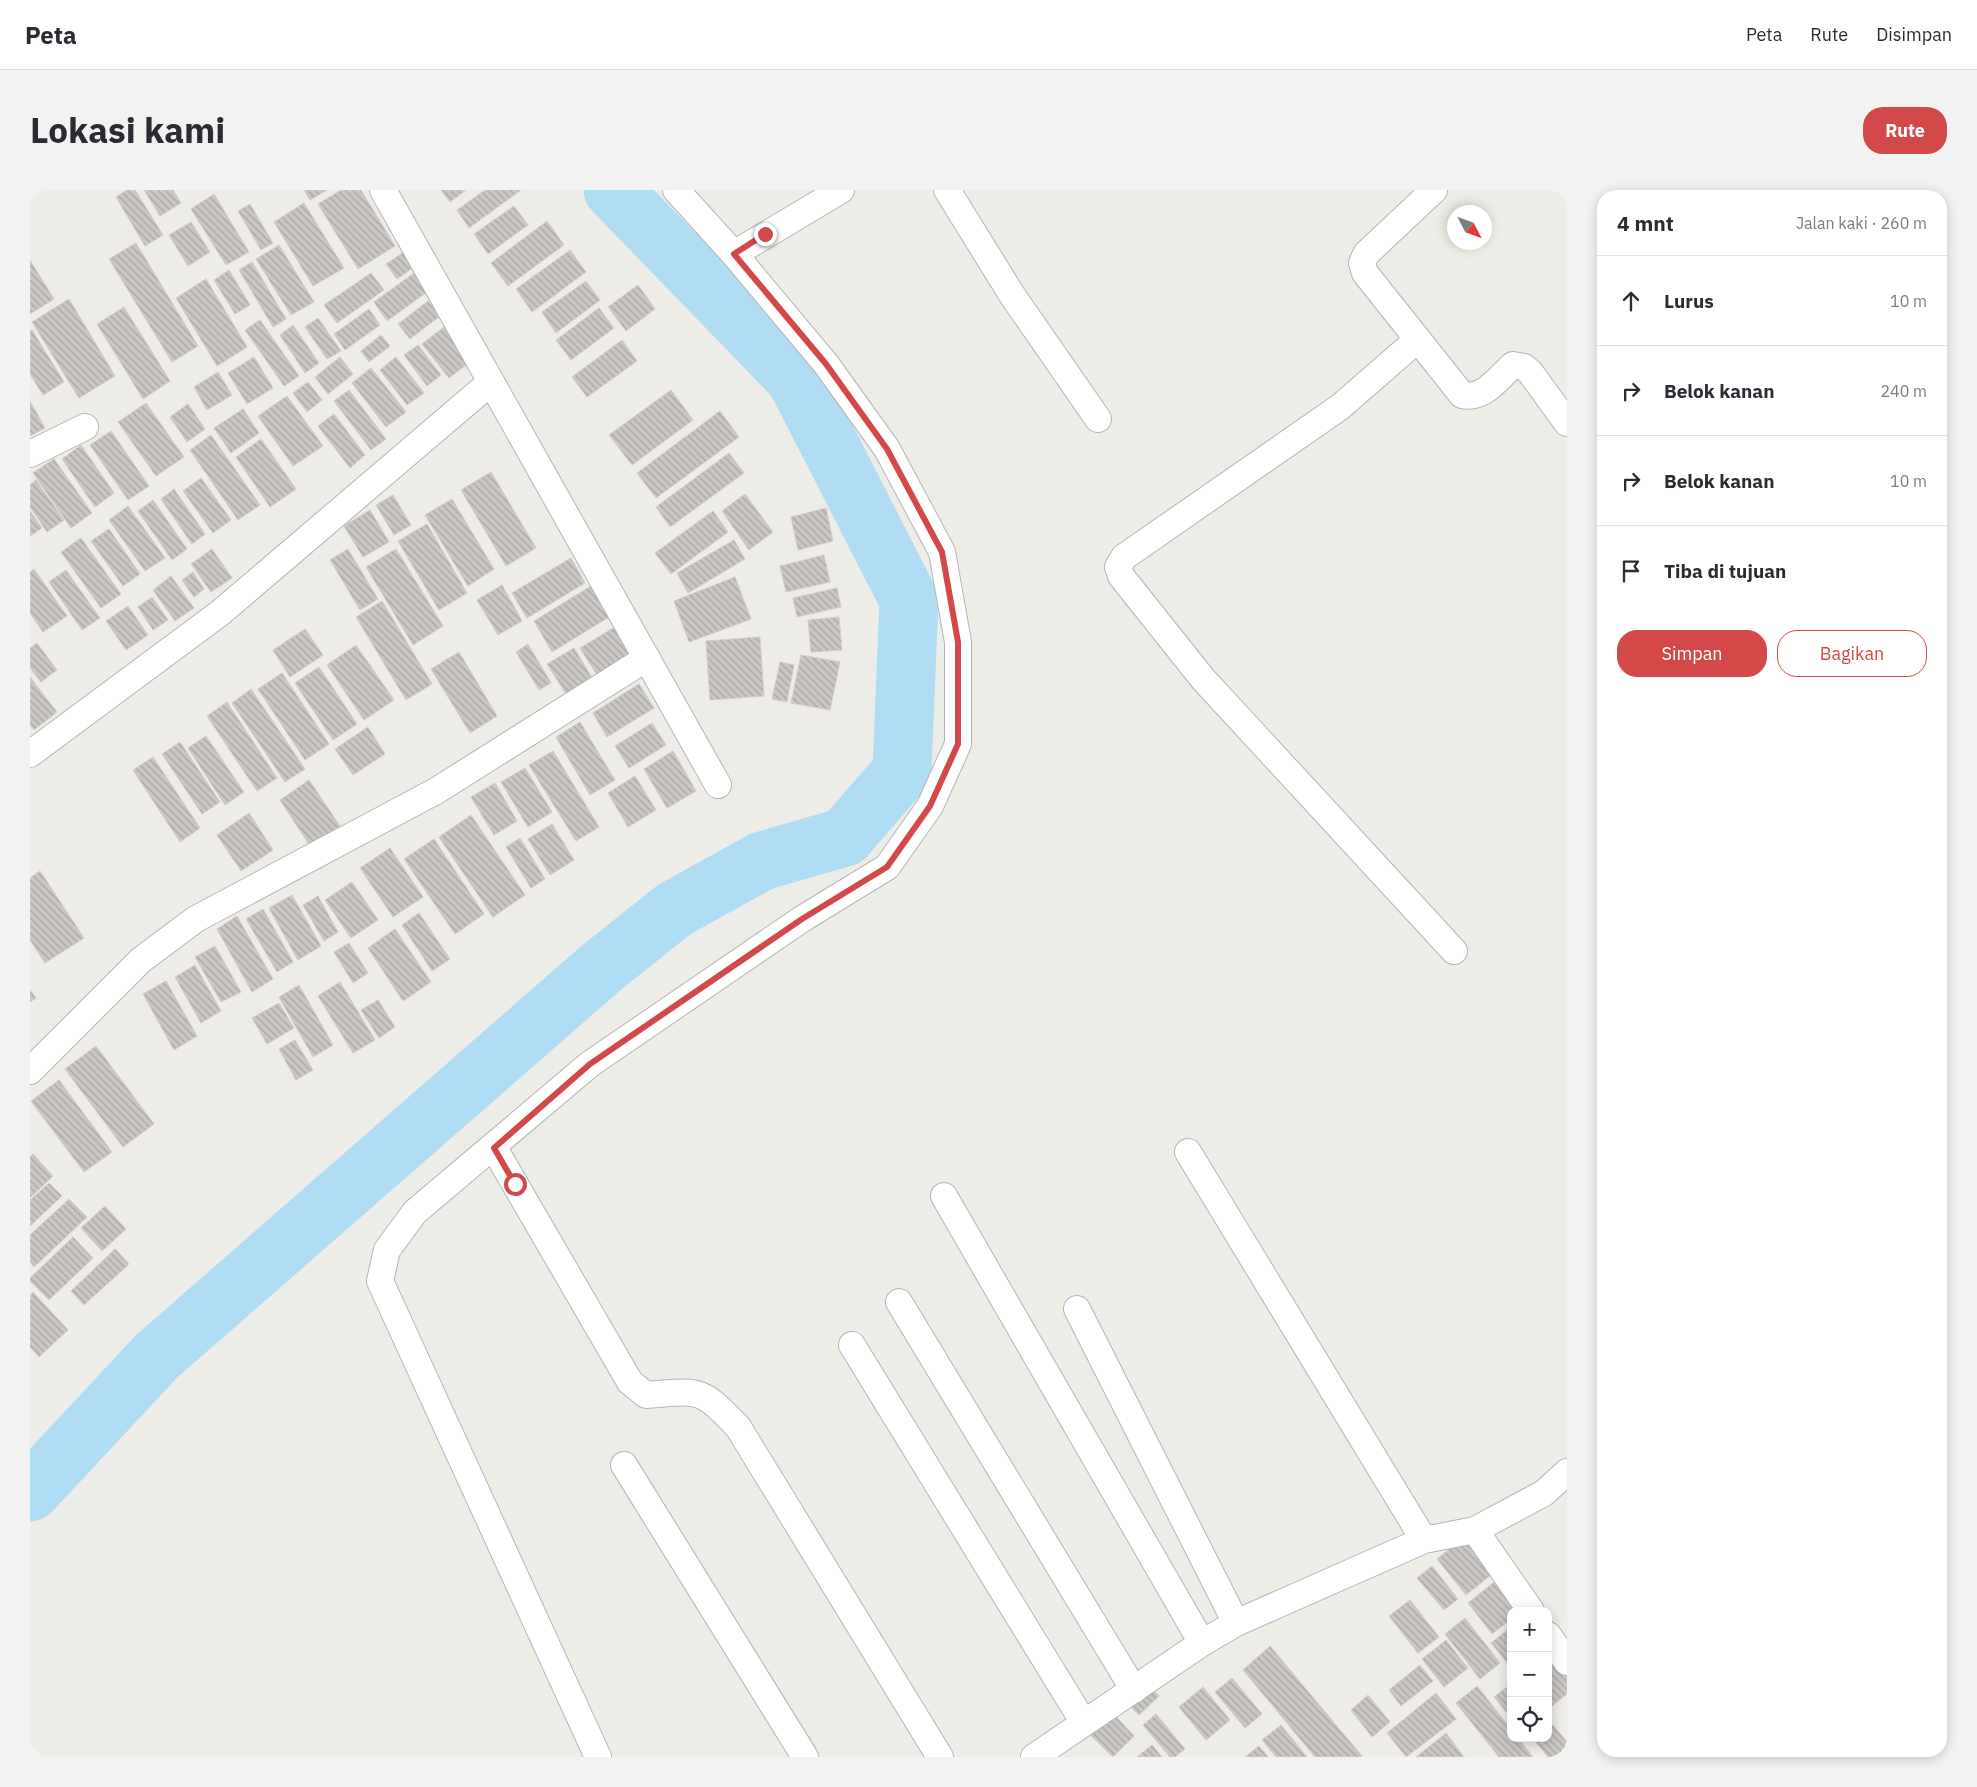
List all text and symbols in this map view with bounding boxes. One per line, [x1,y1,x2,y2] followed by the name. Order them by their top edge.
[25,19,77,51] text: Peta
[1746,23,1782,46] text: Peta
[1810,23,1848,46] text: Rute
[1876,23,1952,46] text: Disimpan
[30,107,225,153] text: Lokasi kami
[1863,107,1947,154] button: Rute
[1447,205,1492,250] north arrow
[1617,209,1674,237] text: 4 mnt
[1796,213,1927,233] text: Jalan kaki · 260 m
[754,223,777,246] route end
[1617,287,1645,315] icon: ahead
[1664,289,1714,313] text: Lurus
[1890,291,1927,311] text: 10 m
[1617,377,1645,405] icon: right
[1664,379,1775,403] text: Belok kanan
[1880,381,1927,401] text: 240 m
[1617,467,1645,495] icon: right
[1664,469,1775,493] text: Belok kanan
[1890,471,1927,491] text: 10 m
[1617,557,1645,585] icon: arrive
[1664,559,1786,583] text: Tiba di tujuan
[1617,630,1767,677] button: Simpan
[1777,630,1927,677] button: Bagikan
[504,1173,527,1196] route start
[1507,1607,1552,1742] map controls
[1507,1607,1552,1652] button: +
[1507,1652,1552,1697] button: −
[1507,1697,1552,1742] button: locate

